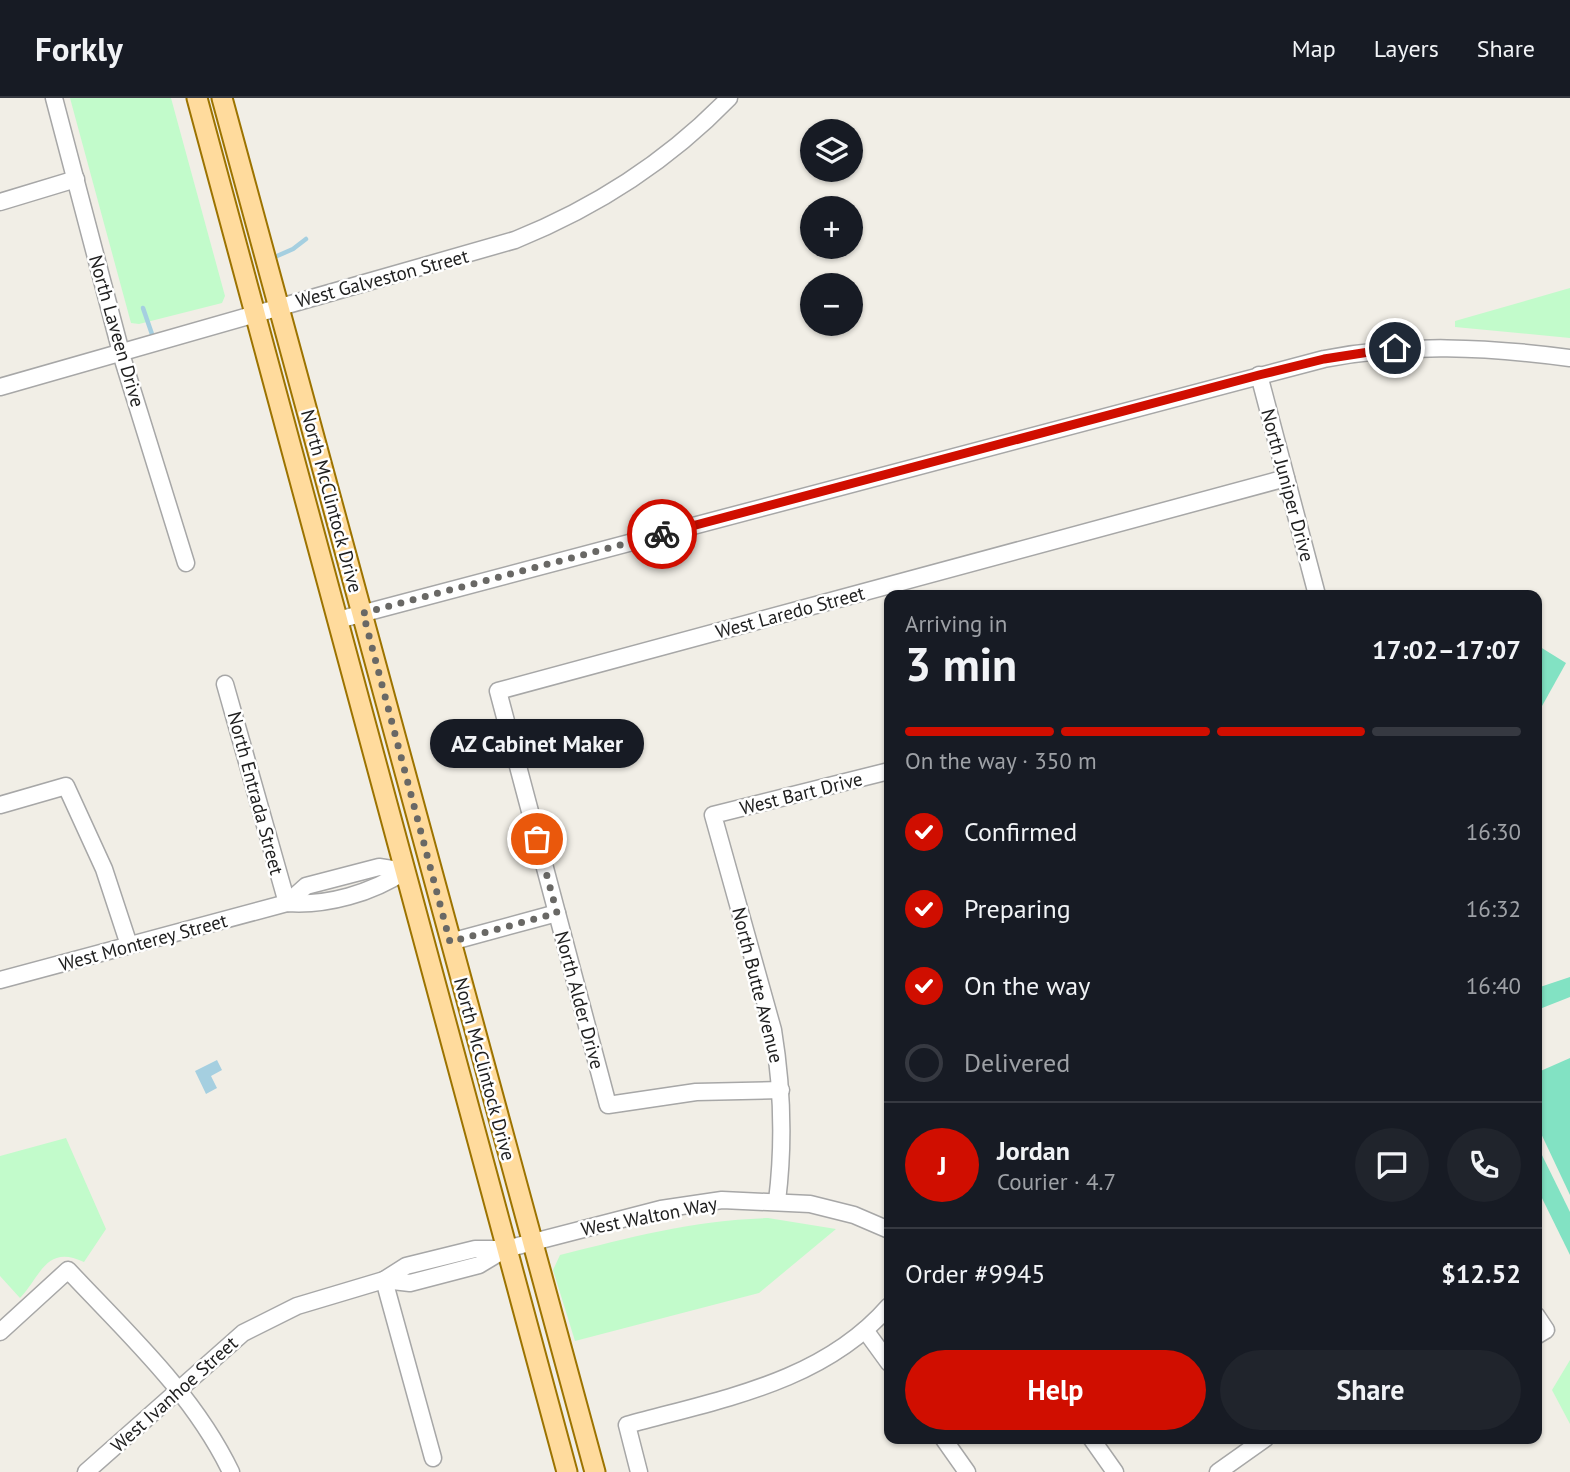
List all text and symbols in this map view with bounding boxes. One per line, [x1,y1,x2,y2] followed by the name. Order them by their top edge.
[35,27,123,70] text: Forkly
[1292,33,1336,64] text: Map
[1374,33,1439,64] text: Layers
[1477,33,1535,64] text: Share
[800,119,863,336] map controls
[800,119,863,182] button: layers
[800,196,863,259] button: +
[293,243,471,313] street label: West Galveston Street
[84,252,150,410] street label: North Laveen Drive
[800,273,863,336] button: −
[1365,318,1425,378] pin
[1376,329,1414,367] icon: home
[1256,406,1320,564] street label: North Juniper Drive
[296,407,368,595] street label: North McClintock Drive
[627,499,697,569] courier
[643,515,681,553] icon: bike
[713,580,868,643] street label: West Laredo Street
[905,609,1007,638] text: Arriving in
[1372,633,1521,666] text: 17:02–17:07
[905,634,1017,694] text: 3 min
[223,709,289,878] street label: North Entrada Street
[430,720,644,769] callout: AZ Cabinet Maker
[451,729,623,758] text: AZ Cabinet Maker
[905,746,1097,775] text: On the way · 350 m
[737,766,865,820] street label: West Bart Drive
[507,809,567,869] pin
[905,813,943,851] icon: check
[964,815,1077,848] text: Confirmed
[1466,817,1521,846] text: 16:30
[518,820,556,858] icon: bag
[905,890,943,928] icon: check
[964,892,1071,925] text: Preparing
[1466,894,1521,923] text: 16:32
[727,905,789,1065] street label: North Butte Avenue
[56,908,230,976] street label: West Monterey Street
[550,928,610,1072] street label: North Alder Drive
[905,967,943,1005] icon: check
[964,969,1090,1002] text: On the way
[1466,971,1521,1000] text: 16:40
[449,975,521,1163] street label: North McClintock Drive
[964,1046,1070,1079] text: Delivered
[1355,1128,1429,1202] button: chat
[1447,1128,1521,1202] button: phone
[997,1134,1070,1167] text: Jordan
[938,1149,946,1182] text: J
[997,1167,1116,1196] text: Courier · 4.7
[579,1191,719,1241] street label: West Walton Way
[905,1257,1045,1290] text: Order #9945
[1441,1257,1521,1290] text: $12.52
[106,1330,243,1457] street label: West Ivanhoe Street
[905,1350,1206,1430] button: Help
[1220,1350,1521,1430] button: Share

